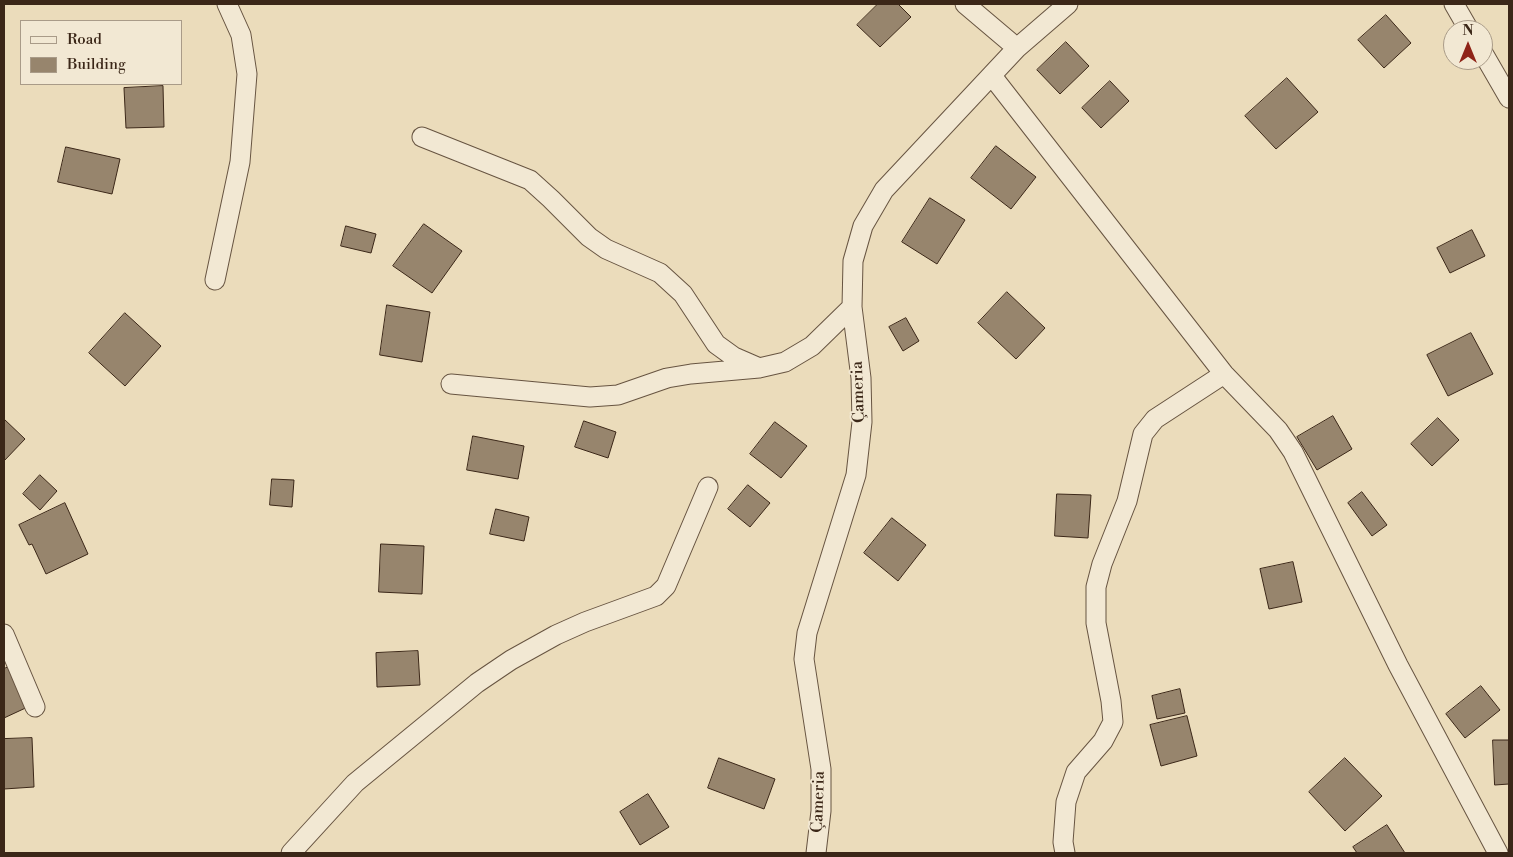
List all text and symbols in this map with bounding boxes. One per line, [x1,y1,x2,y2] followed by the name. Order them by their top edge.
[20,20,182,85] legend
[1443,20,1493,70] north arrow
[1462,22,1474,40] text: N
[67,30,102,49] text: Road
[67,55,126,74] text: Building
[848,361,870,423] street label: Çameria
[808,771,830,833] street label: Çameria

